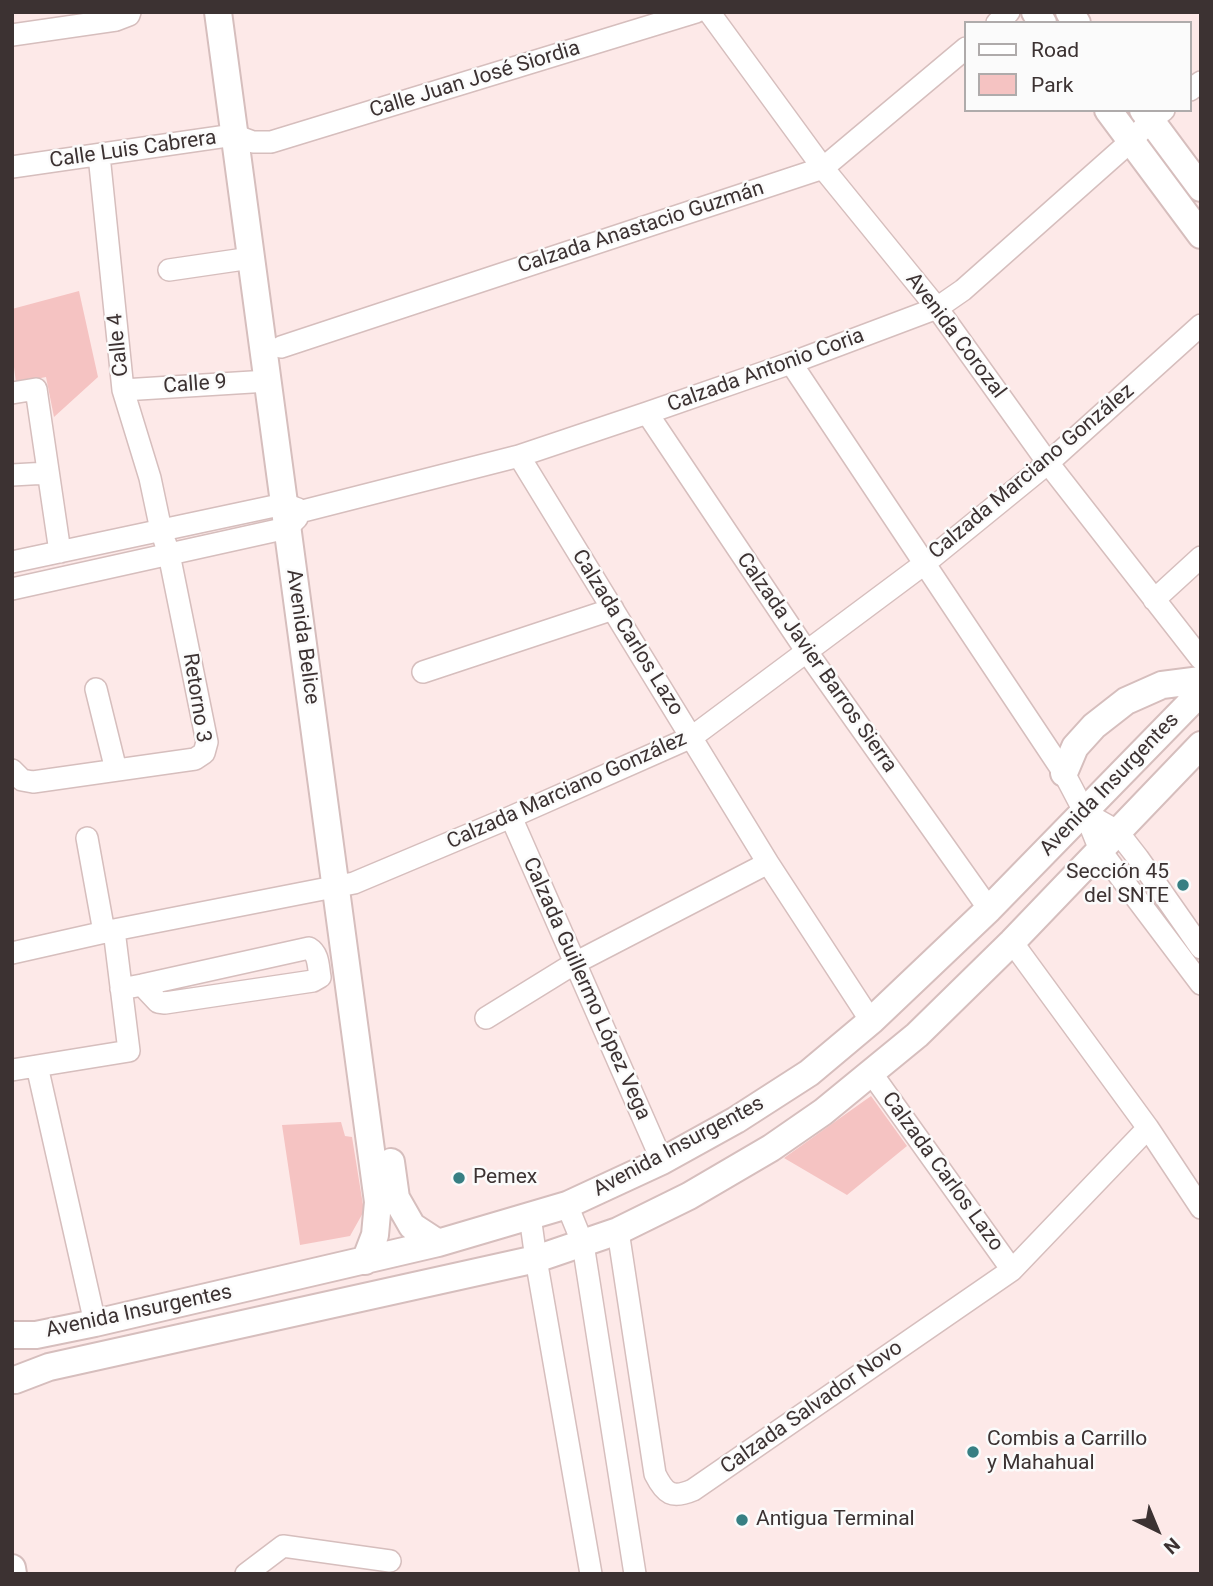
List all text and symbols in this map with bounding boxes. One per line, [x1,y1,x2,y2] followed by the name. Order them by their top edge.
[964,21,1192,112] legend
[367,36,583,124] street label: Calle Juan José Siordia
[1031,38,1079,62] text: Road
[1031,73,1073,97] text: Park
[48,126,218,174] street label: Calle Luis Cabrera
[515,176,767,280] street label: Calzada Anastacio Guzmán
[900,268,1010,404] street label: Avenida Corozal
[103,312,135,378] street label: Calle 4
[664,324,868,418] street label: Calzada Antonio Coria
[162,370,228,400] street label: Calle 9
[924,379,1140,565] street label: Calzada Marciano González
[566,545,688,721] street label: Calzada Carlos Lazo
[730,548,902,778] street label: Calzada Javier Barros Sierra
[280,568,324,706] street label: Avenida Belice
[176,651,216,745] street label: Retorno 3
[1035,708,1185,862] street label: Avenida Insurgentes
[443,727,691,855] street label: Calzada Marciano González
[517,854,655,1124] street label: Calzada Guillermo López Vega
[1066,860,1169,910] place label: Sección 45 del SNTE
[1175,877,1191,893] marker: Sección 45 del SNTE
[876,1087,1008,1257] street label: Calzada Carlos Lazo
[589,1091,769,1203] street label: Avenida Insurgentes
[473,1165,537,1191] place label: Pemex
[451,1170,467,1186] marker: Pemex
[44,1280,234,1344] street label: Avenida Insurgentes
[716,1336,908,1480] street label: Calzada Salvador Novo
[987,1427,1147,1477] place label: Combis a Carrillo y Mahahual
[965,1444,981,1460] marker: Combis a Carrillo y Mahahual
[1122,1495,1192,1565] north arrow
[756,1507,915,1533] place label: Antigua Terminal
[734,1512,750,1528] marker: Antigua Terminal
[1159,1533,1184,1559] text: N

